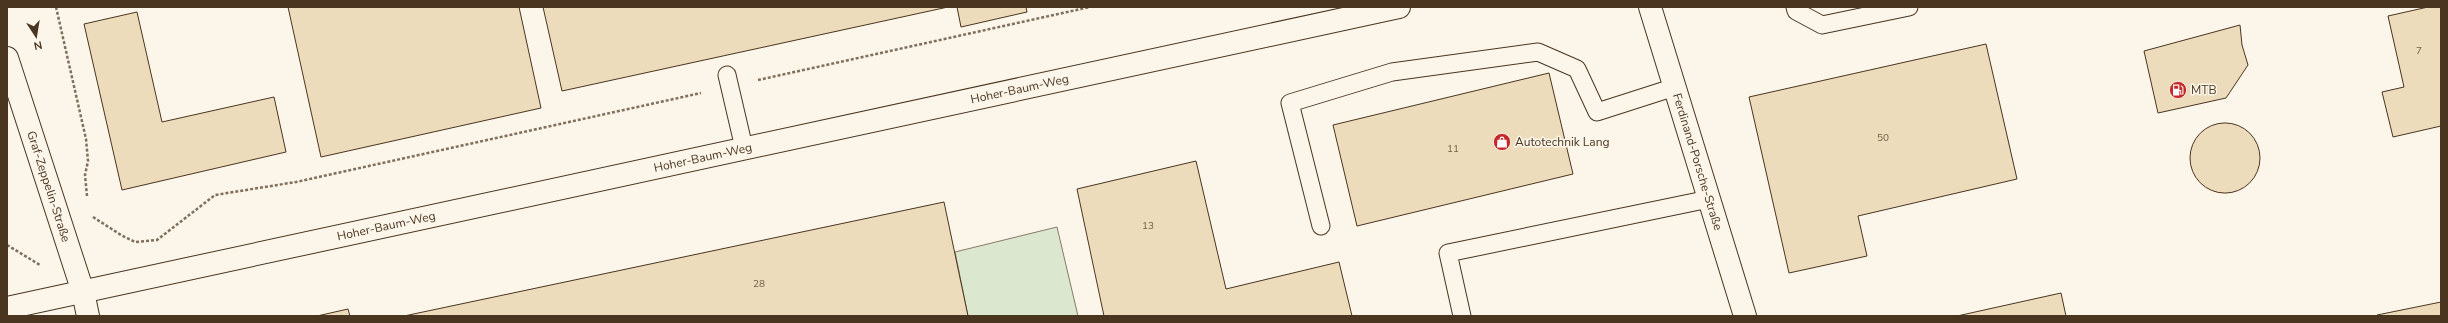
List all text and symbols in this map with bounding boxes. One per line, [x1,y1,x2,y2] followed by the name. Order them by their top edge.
[16,16,56,56] north arrow
[32,37,44,53] text: N
[2416,44,2422,58] house number: 7
[969,71,1070,107] street label: Hoher-Baum-Weg
[2168,80,2188,100] fuel station icon: MTB
[2191,82,2217,98] place label: MTB
[1669,91,1726,232] street label: Ferdinand-Porsche-Straße
[23,129,74,244] street label: Graf-Zeppelin-Straße
[1877,131,1889,145] house number: 50
[1492,132,1512,152] shop icon: Autotechnik Lang
[1515,134,1610,150] place label: Autotechnik Lang
[652,139,754,176] street label: Hoher-Baum-Weg
[1447,142,1459,156] house number: 11
[336,208,437,244] street label: Hoher-Baum-Weg
[1142,219,1154,233] house number: 13
[753,277,765,291] house number: 28

